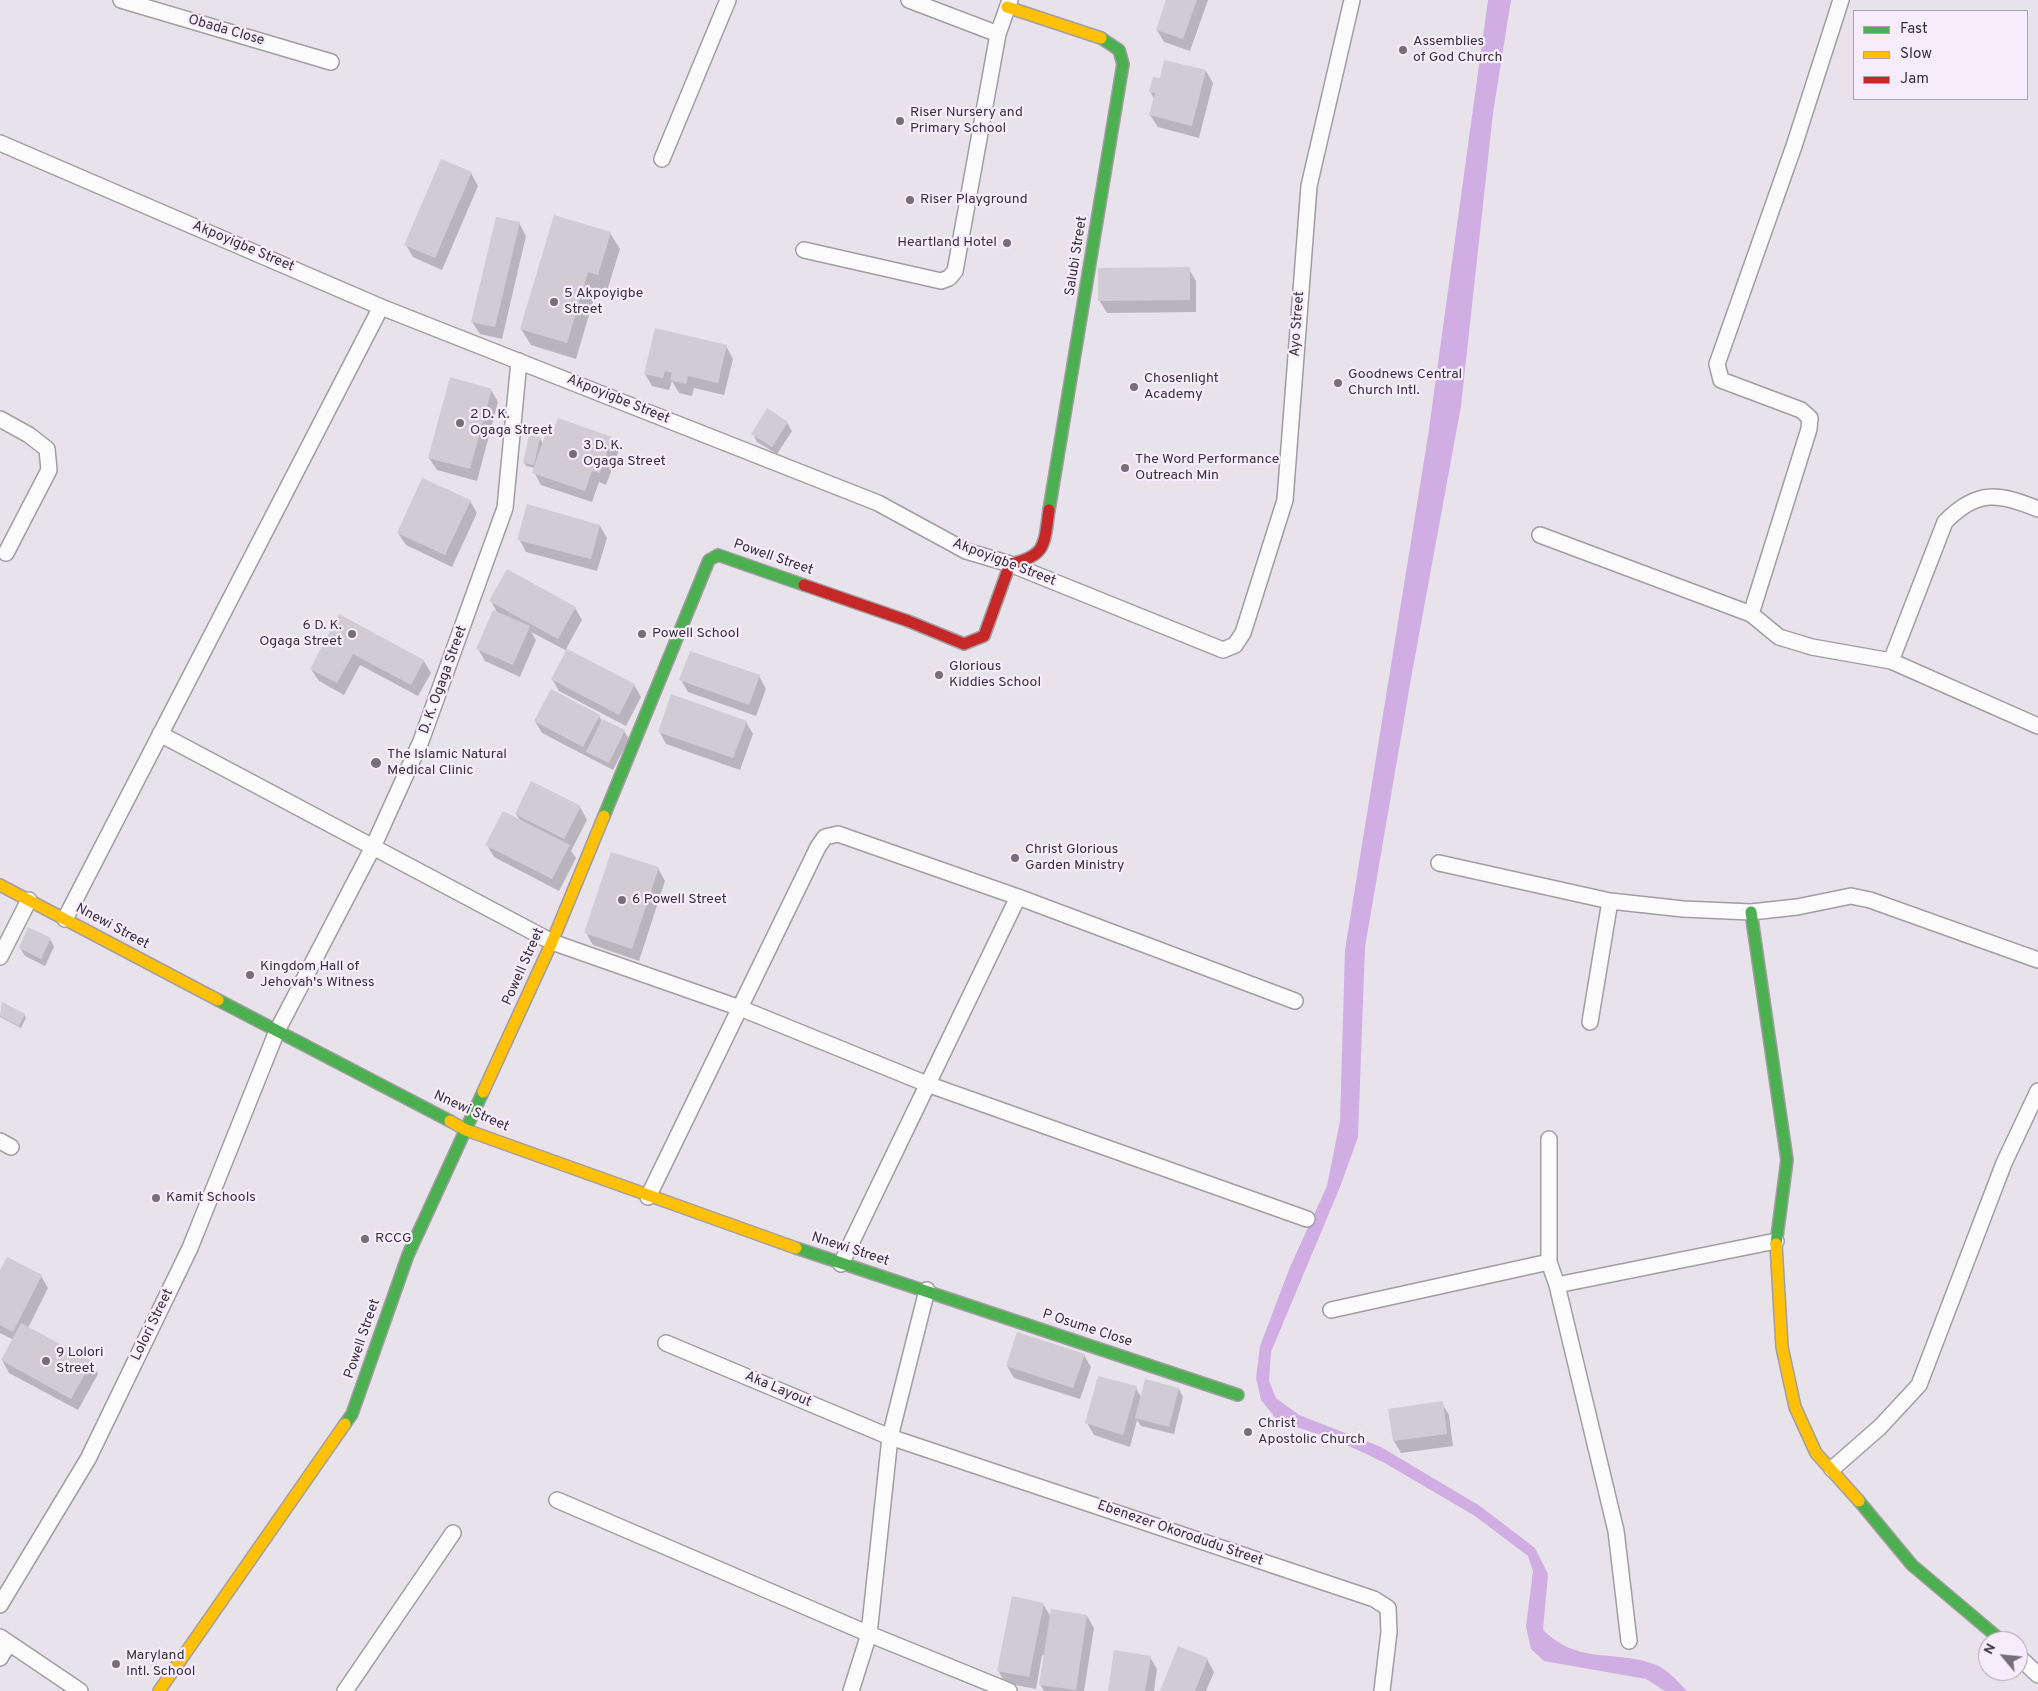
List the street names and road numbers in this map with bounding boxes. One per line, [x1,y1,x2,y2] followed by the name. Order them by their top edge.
[186,12,266,50] street label: Obada Close
[1062,215,1092,297] street label: Salubi Street
[189,218,297,276] street label: Akpoyigbe Street
[1287,291,1309,357] street label: Ayo Street
[564,372,672,428] street label: Akpoyigbe Street
[950,536,1058,590] street label: Akpoyigbe Street
[731,537,815,579] street label: Powell Street
[417,624,471,736] street label: D. K. Ogaga Street
[72,901,152,953] street label: Nnewi Street
[499,926,549,1008] street label: Powell Street
[431,1088,511,1136] street label: Nnewi Street
[809,1230,891,1270] street label: Nnewi Street
[128,1286,178,1364] street label: Lolori Street
[342,1297,384,1381] street label: Powell Street
[1040,1307,1134,1351] street label: P Osume Close
[742,1368,814,1412] street label: Aka Layout
[1095,1498,1265,1570] street label: Ebenezer Okorodudu Street

